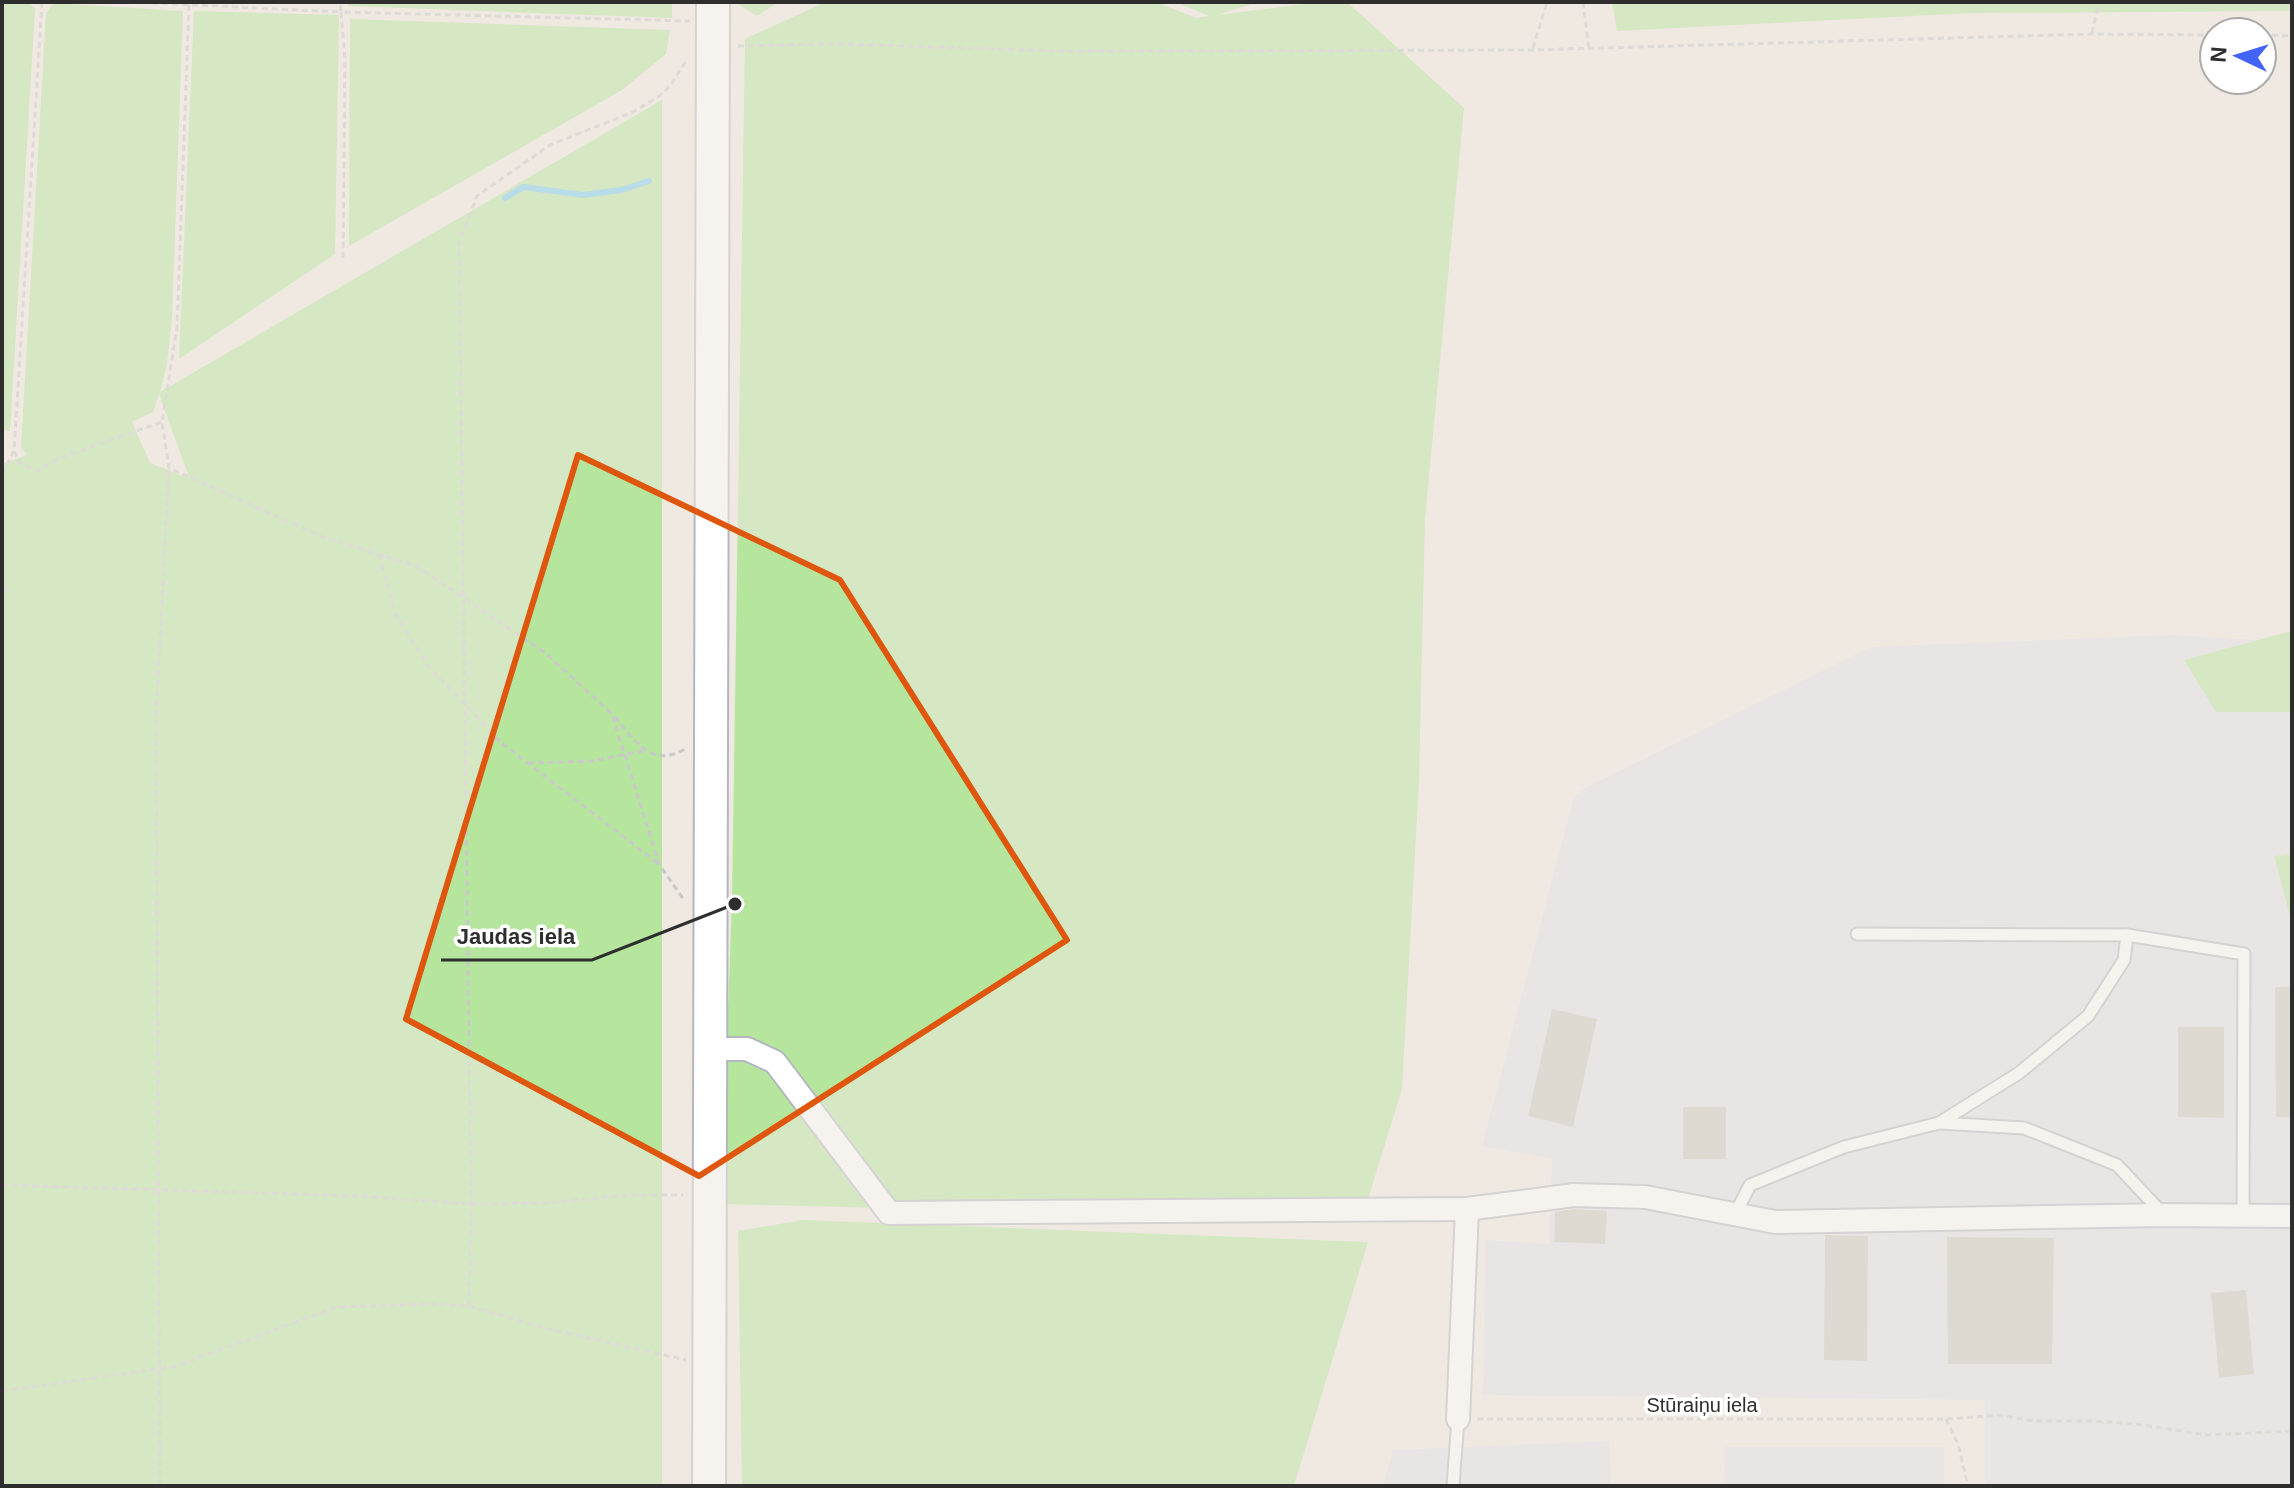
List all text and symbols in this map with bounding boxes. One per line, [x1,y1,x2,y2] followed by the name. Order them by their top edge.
[2198,16,2278,96] north arrow
[2206,46,2232,63] text: N
[441,914,592,960] callout: Jaudas iela
[457,924,576,949] text: Jaudas iela
[1646,1394,1758,1416] street label: Stūraiņu iela

